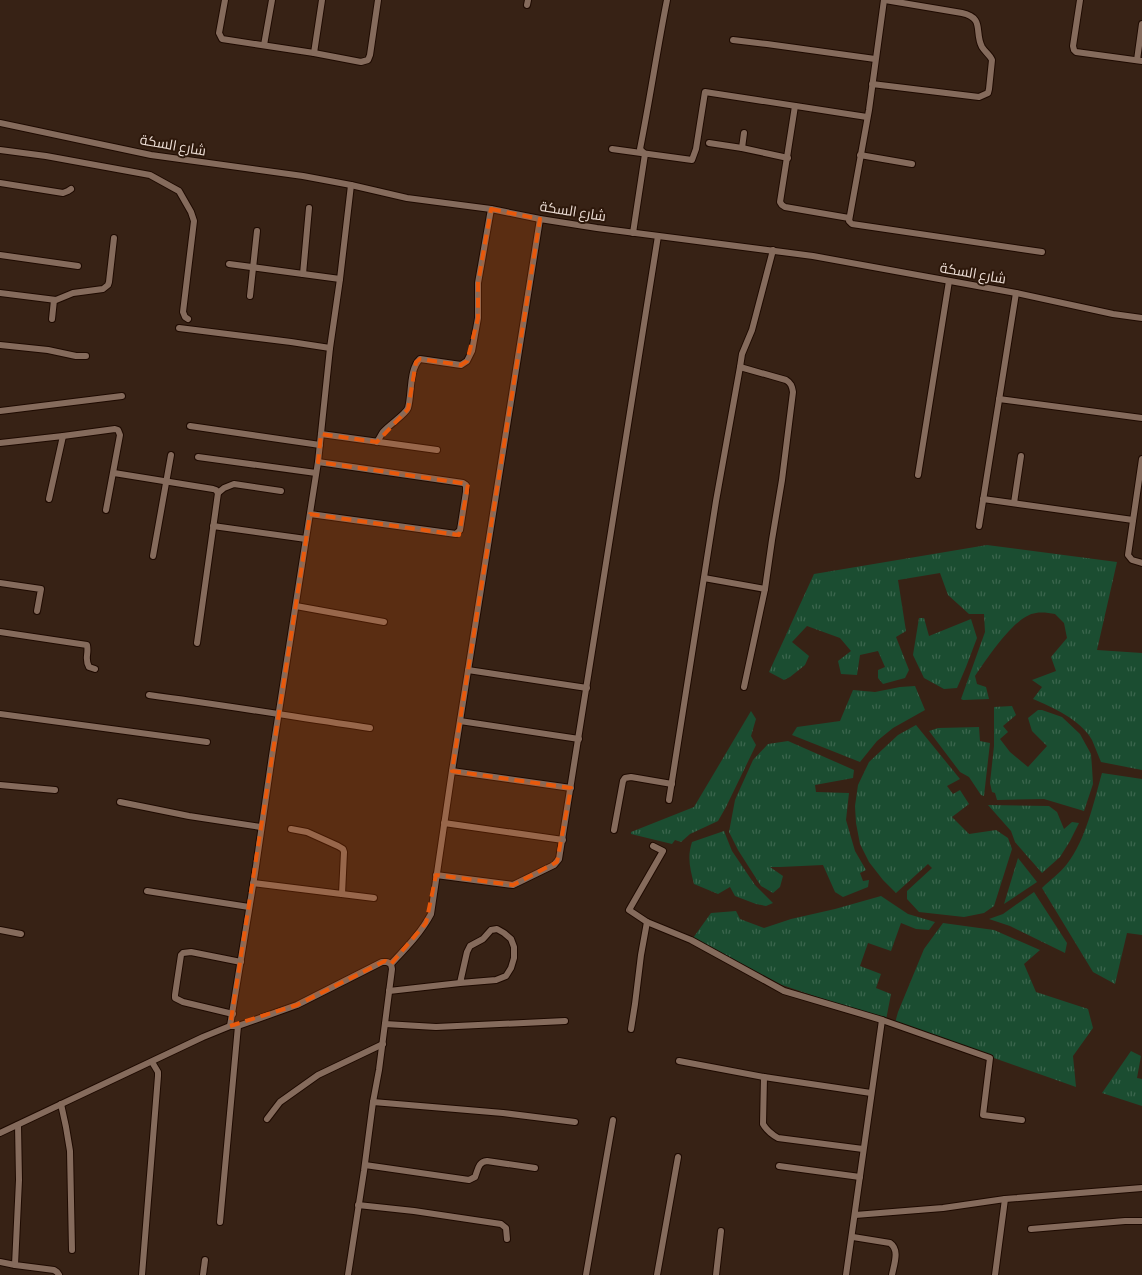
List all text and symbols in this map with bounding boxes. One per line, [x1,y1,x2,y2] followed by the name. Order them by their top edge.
[138,129,208,160] street label: شارع السكة
[539,196,608,225] street label: شارع السكة
[938,257,1008,288] street label: شارع السكة

